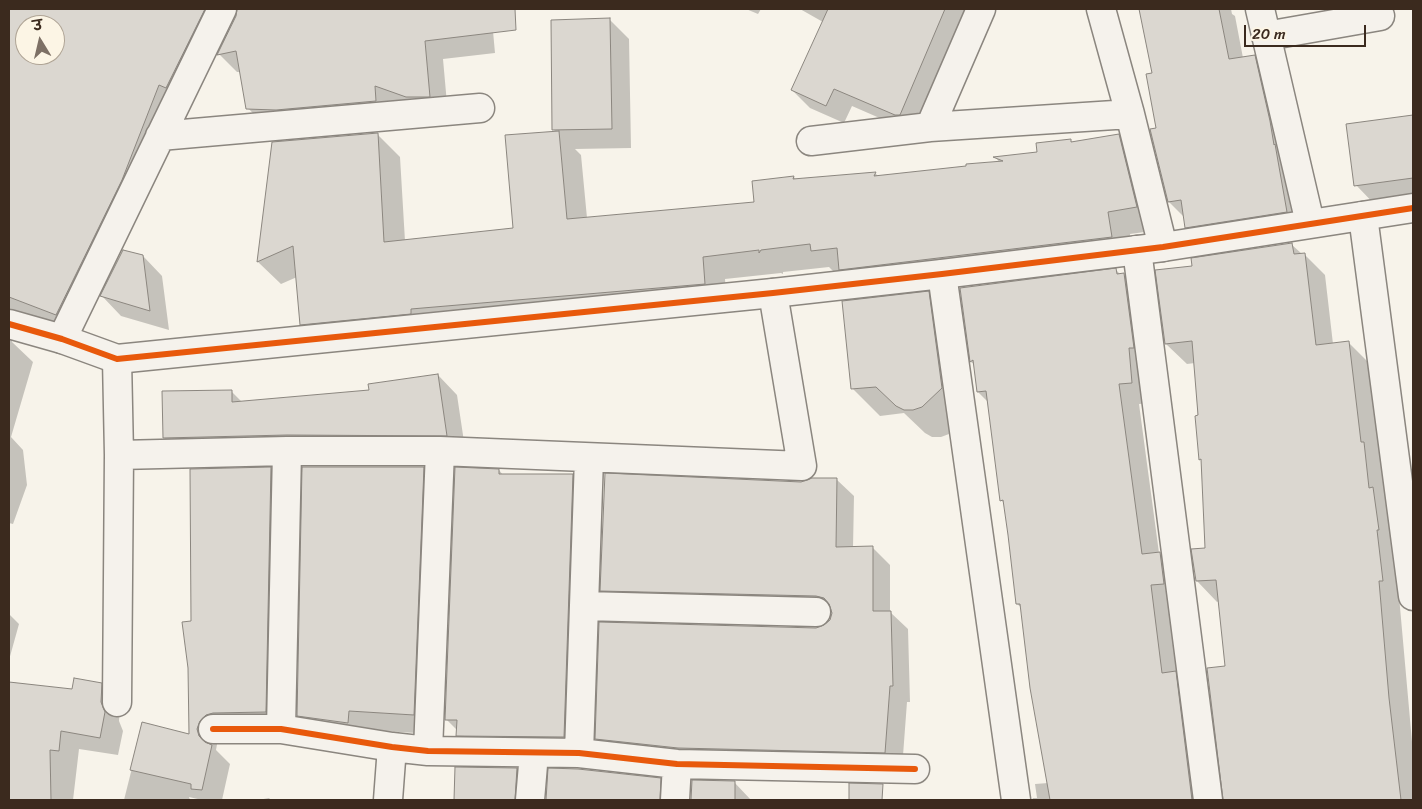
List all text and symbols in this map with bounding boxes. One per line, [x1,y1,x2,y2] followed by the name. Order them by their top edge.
[31,13,44,39] text: उ
[15,15,65,65] north arrow
[1247,15,1370,47] scale bar
[1252,21,1286,47] text: 20 m

